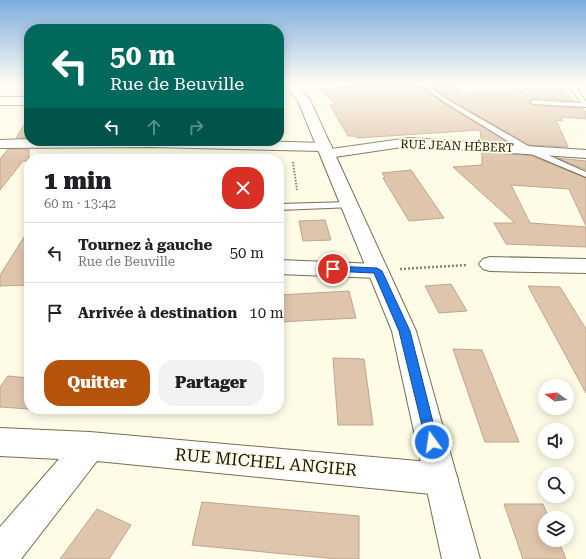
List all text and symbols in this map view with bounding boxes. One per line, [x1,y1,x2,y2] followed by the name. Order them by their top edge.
[110,39,175,72] text: 50 m
[44,40,96,92] icon: left
[110,73,244,94] text: Rue de Beuville
[101,116,123,138] icon: left
[143,116,165,138] icon: ahead
[185,116,207,138] icon: right
[400,137,514,155] street label: RUE JEAN HÉBERT
[44,167,111,195] text: 1 min
[222,167,264,209] button: close
[44,196,116,211] text: 60 m · 13:42
[78,236,212,254] text: Tournez à gauche
[44,242,66,264] icon: left
[230,244,264,262] text: 50 m
[316,252,350,286] pin
[78,254,175,269] text: Rue de Beuville
[322,258,344,280] icon: arrive
[44,302,66,324] icon: arrive
[78,304,237,322] text: Arrivée à destination
[249,304,284,322] text: 10 m
[44,360,150,406] button: Quitter
[158,360,264,406] button: Partager
[538,379,574,415] north arrow
[538,379,574,547] map controls
[411,421,453,463] position arrow
[538,423,574,459] button: sound
[174,444,358,480] street label: RUE MICHEL ANGIER
[538,467,574,503] button: search
[538,511,574,547] button: layers

